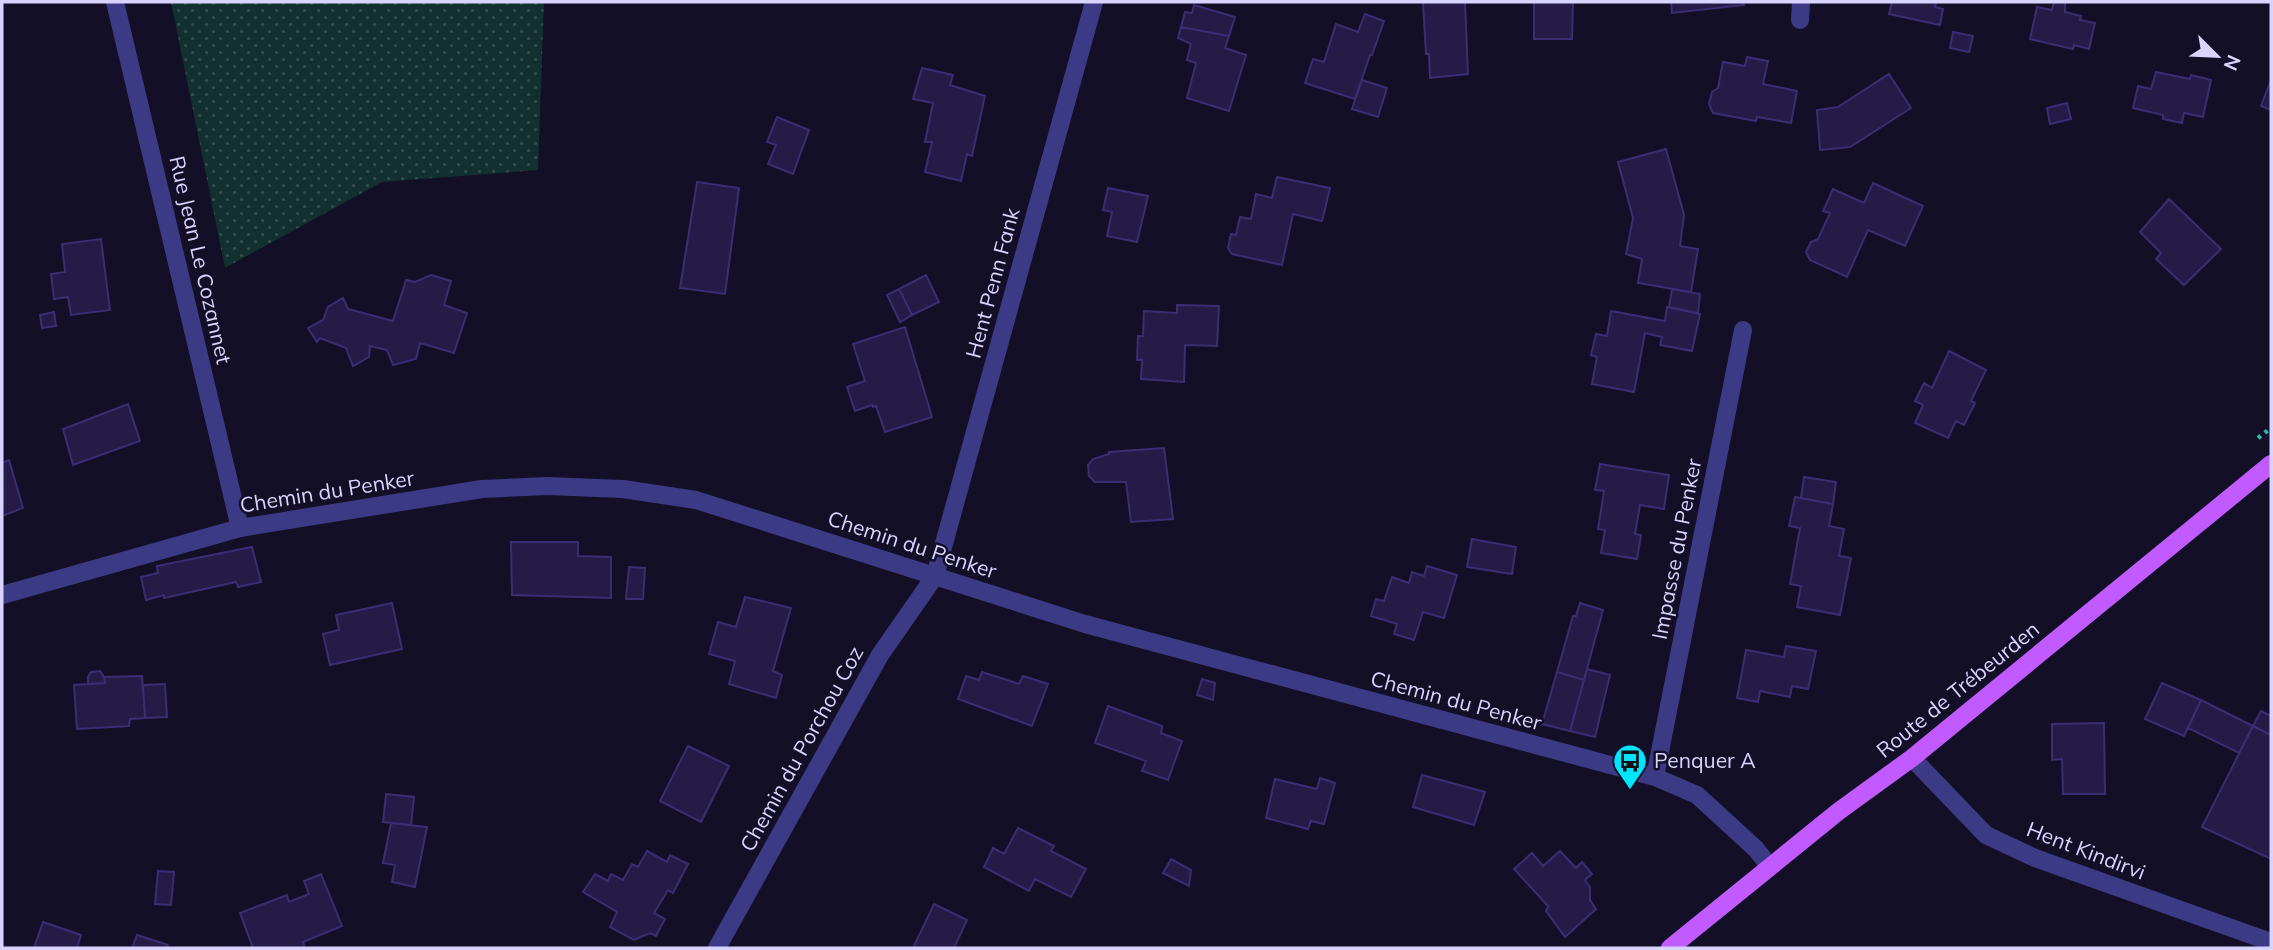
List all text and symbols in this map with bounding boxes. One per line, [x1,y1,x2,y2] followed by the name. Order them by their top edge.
[2182,21,2252,91] north arrow
[2219,51,2246,74] text: N
[164,153,238,366] street label: Rue Jean Le Cozannet
[959,205,1025,361] street label: Hent Penn Fank
[1646,456,1706,641] street label: Impasse du Penker
[238,464,416,518] street label: Chemin du Penker
[825,504,1000,584] street label: Chemin du Penker
[1871,616,2044,763] street label: Route de Trébeurden
[734,641,868,856] street label: Chemin du Porchou Coz
[1368,665,1545,735] street label: Chemin du Penker
[1611,742,1649,791] bus stop icon: Penquer A
[1654,747,1756,773] place label: Penquer A
[2023,815,2149,885] street label: Hent Kindirvi

